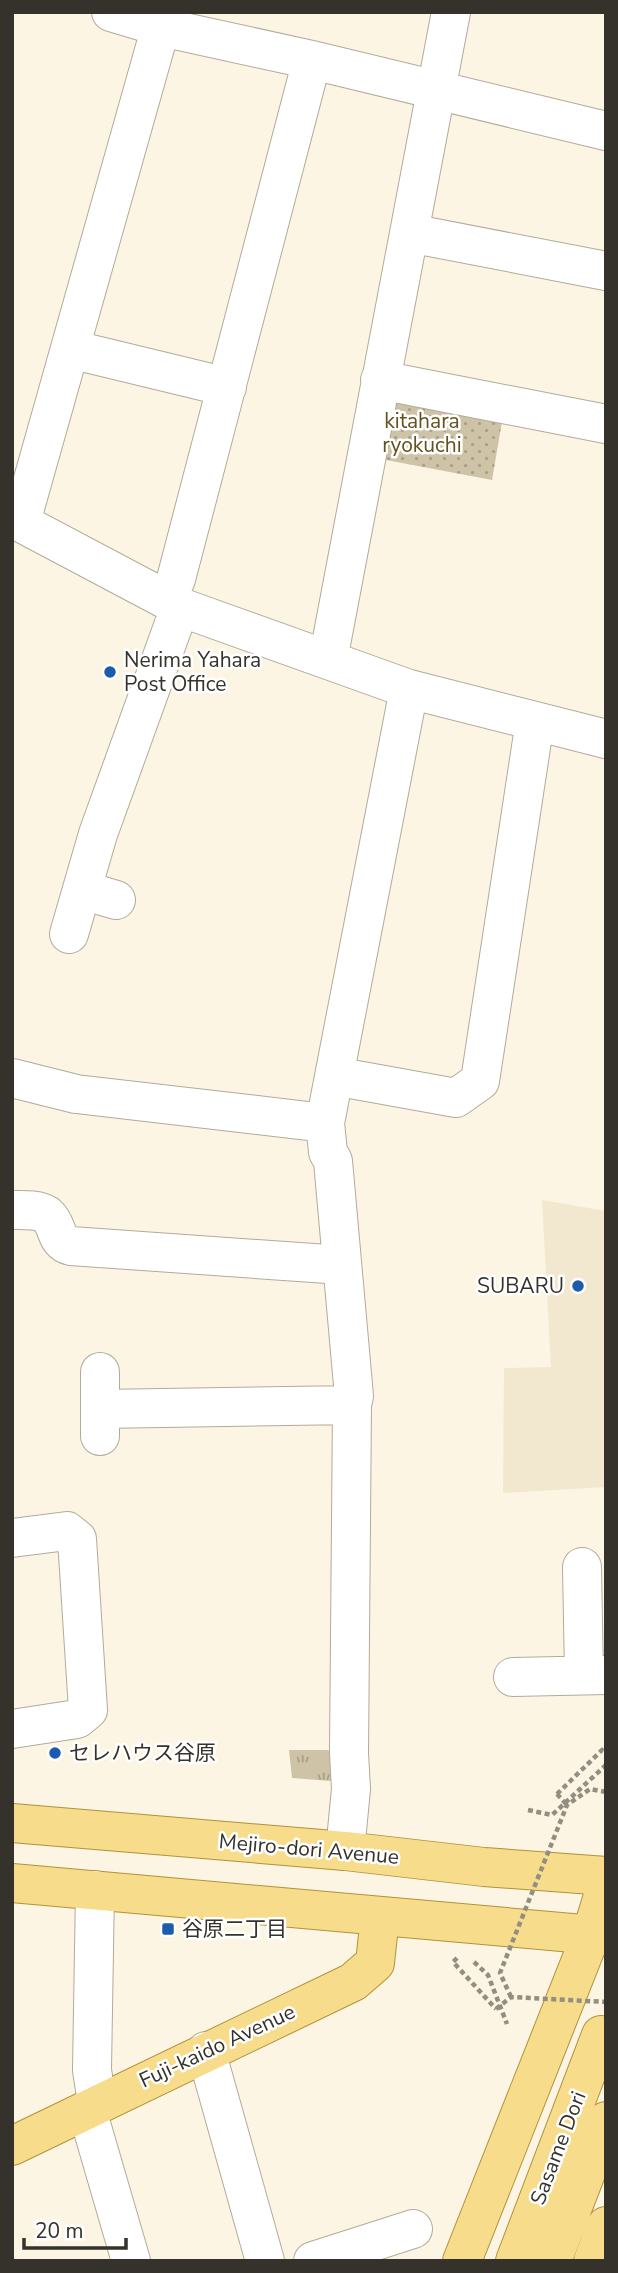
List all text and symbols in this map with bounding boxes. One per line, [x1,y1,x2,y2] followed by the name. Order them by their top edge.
[382,407,462,459] park label: kitahara ryokuchi
[124,646,261,698] place label: Nerima Yahara Post Office
[102,664,118,680] marker: Nerima Yahara Post Office
[477,1272,564,1300] place label: SUBARU
[570,1278,586,1294] marker: SUBARU
[69,1739,216,1767] place label: セレハウス谷原
[47,1745,63,1761] marker: セレハウス谷原
[218,1827,400,1871] street label: Mejiro-dori Avenue
[182,1915,287,1943] place label: 谷原二丁目
[160,1921,176,1937] marker: 谷原二丁目
[135,1998,299,2094] street label: Fuji-kaido Avenue
[524,2087,592,2209] street label: Sasame Dori
[24,2206,126,2250] scale bar
[35,2217,84,2245] text: 20 m

